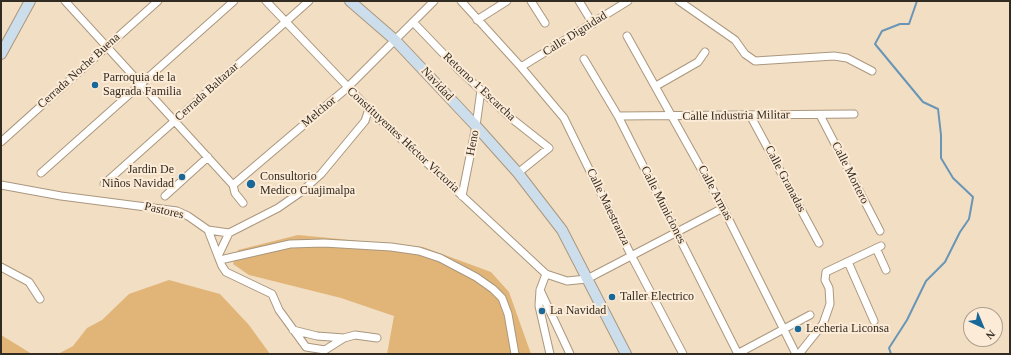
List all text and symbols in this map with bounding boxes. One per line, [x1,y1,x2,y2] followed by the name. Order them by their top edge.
[540,9,610,59] street label: Calle Dignidad
[35,30,123,112] street label: Cerrada Noche Buena
[440,50,518,124] street label: Retorno 1 Escarcha
[172,60,242,124] street label: Cerrada Baltazar
[418,64,456,104] street label: Navidad
[103,71,181,99] place label: Parroquia de la Sagrada Familia
[90,80,100,90] marker: Parroquia de la Sagrada Familia
[344,84,462,196] street label: Constituyentes Héctor Victoria
[299,93,339,131] street label: Melchor
[682,108,790,124] street label: Calle Industria Militar
[463,129,483,157] street label: Heno
[828,140,872,206] street label: Calle Mortero
[761,143,809,215] street label: Calle Granadas
[102,163,174,191] place label: Jardin De Niños Navidad
[694,163,736,223] street label: Calle Armas
[637,164,689,246] street label: Calle Municiones
[583,166,633,248] street label: Calle Maestranza
[260,170,355,198] place label: Consultorio Medico Cuajimalpa
[177,172,187,182] marker: Jardin De Niños Navidad
[245,178,257,190] marker: Consultorio Medico Cuajimalpa
[143,199,185,223] street label: Pastores
[620,290,694,304] place label: Taller Electrico
[607,292,617,302] marker: Taller Electrico
[550,304,606,318] place label: La Navidad
[537,306,547,316] marker: La Navidad
[963,307,1003,347] north arrow
[806,322,889,336] place label: Lecheria Liconsa
[793,324,803,334] marker: Lecheria Liconsa
[984,328,998,342] text: N

